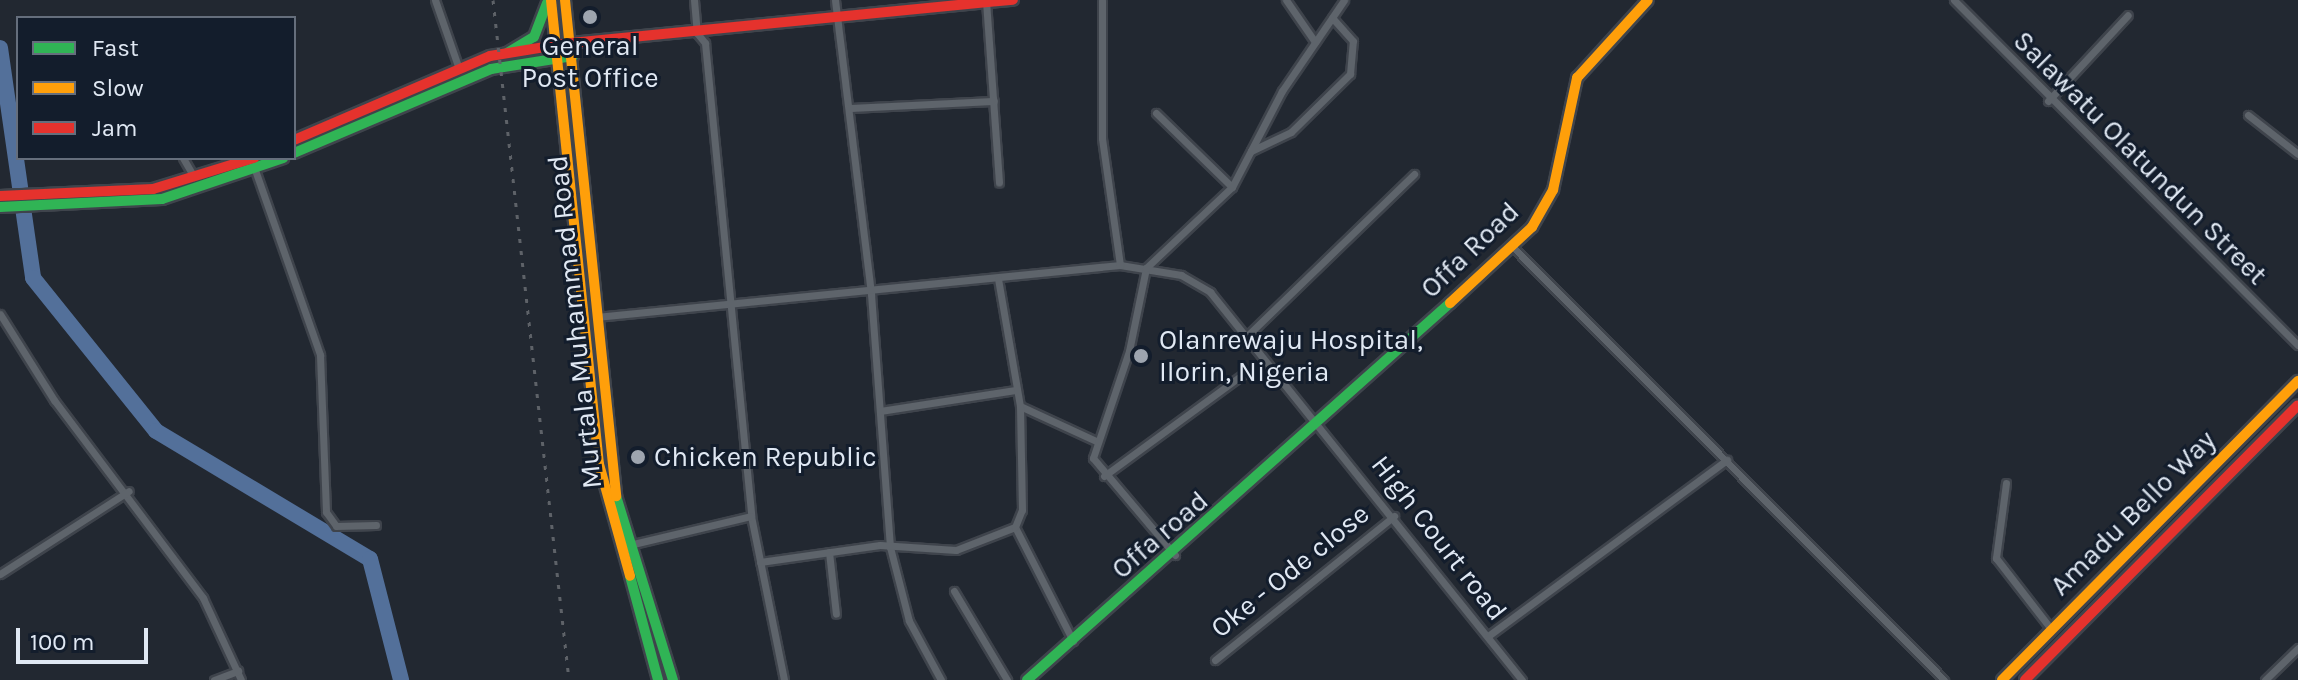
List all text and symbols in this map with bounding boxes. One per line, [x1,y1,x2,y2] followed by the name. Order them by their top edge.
[581,8,599,26] marker: General Post Office
[16,16,296,160] legend
[2006,24,2274,292] street label: Salawatu Olatundun Street
[521,29,659,95] place label: General Post Office
[92,34,139,62] text: Fast
[92,74,144,102] text: Slow
[92,114,137,142] text: Jam
[541,154,609,490] street label: Murtala Muhammad Road
[1414,195,1526,305] street label: Offa Road
[1159,323,1423,389] place label: Olanrewaju Hospital, Ilorin, Nigeria
[1130,345,1152,367] marker: Olanrewaju Hospital, Ilorin, Nigeria
[2043,423,2223,603] street label: Amadu Bello Way
[654,440,877,474] place label: Chicken Republic
[629,448,647,466] marker: Chicken Republic
[1364,449,1514,627] street label: High Court road
[1105,484,1215,586] street label: Offa road
[1204,497,1376,645] street label: Oke - Ode close
[20,612,152,662] scale bar
[30,628,95,656] text: 100 m

